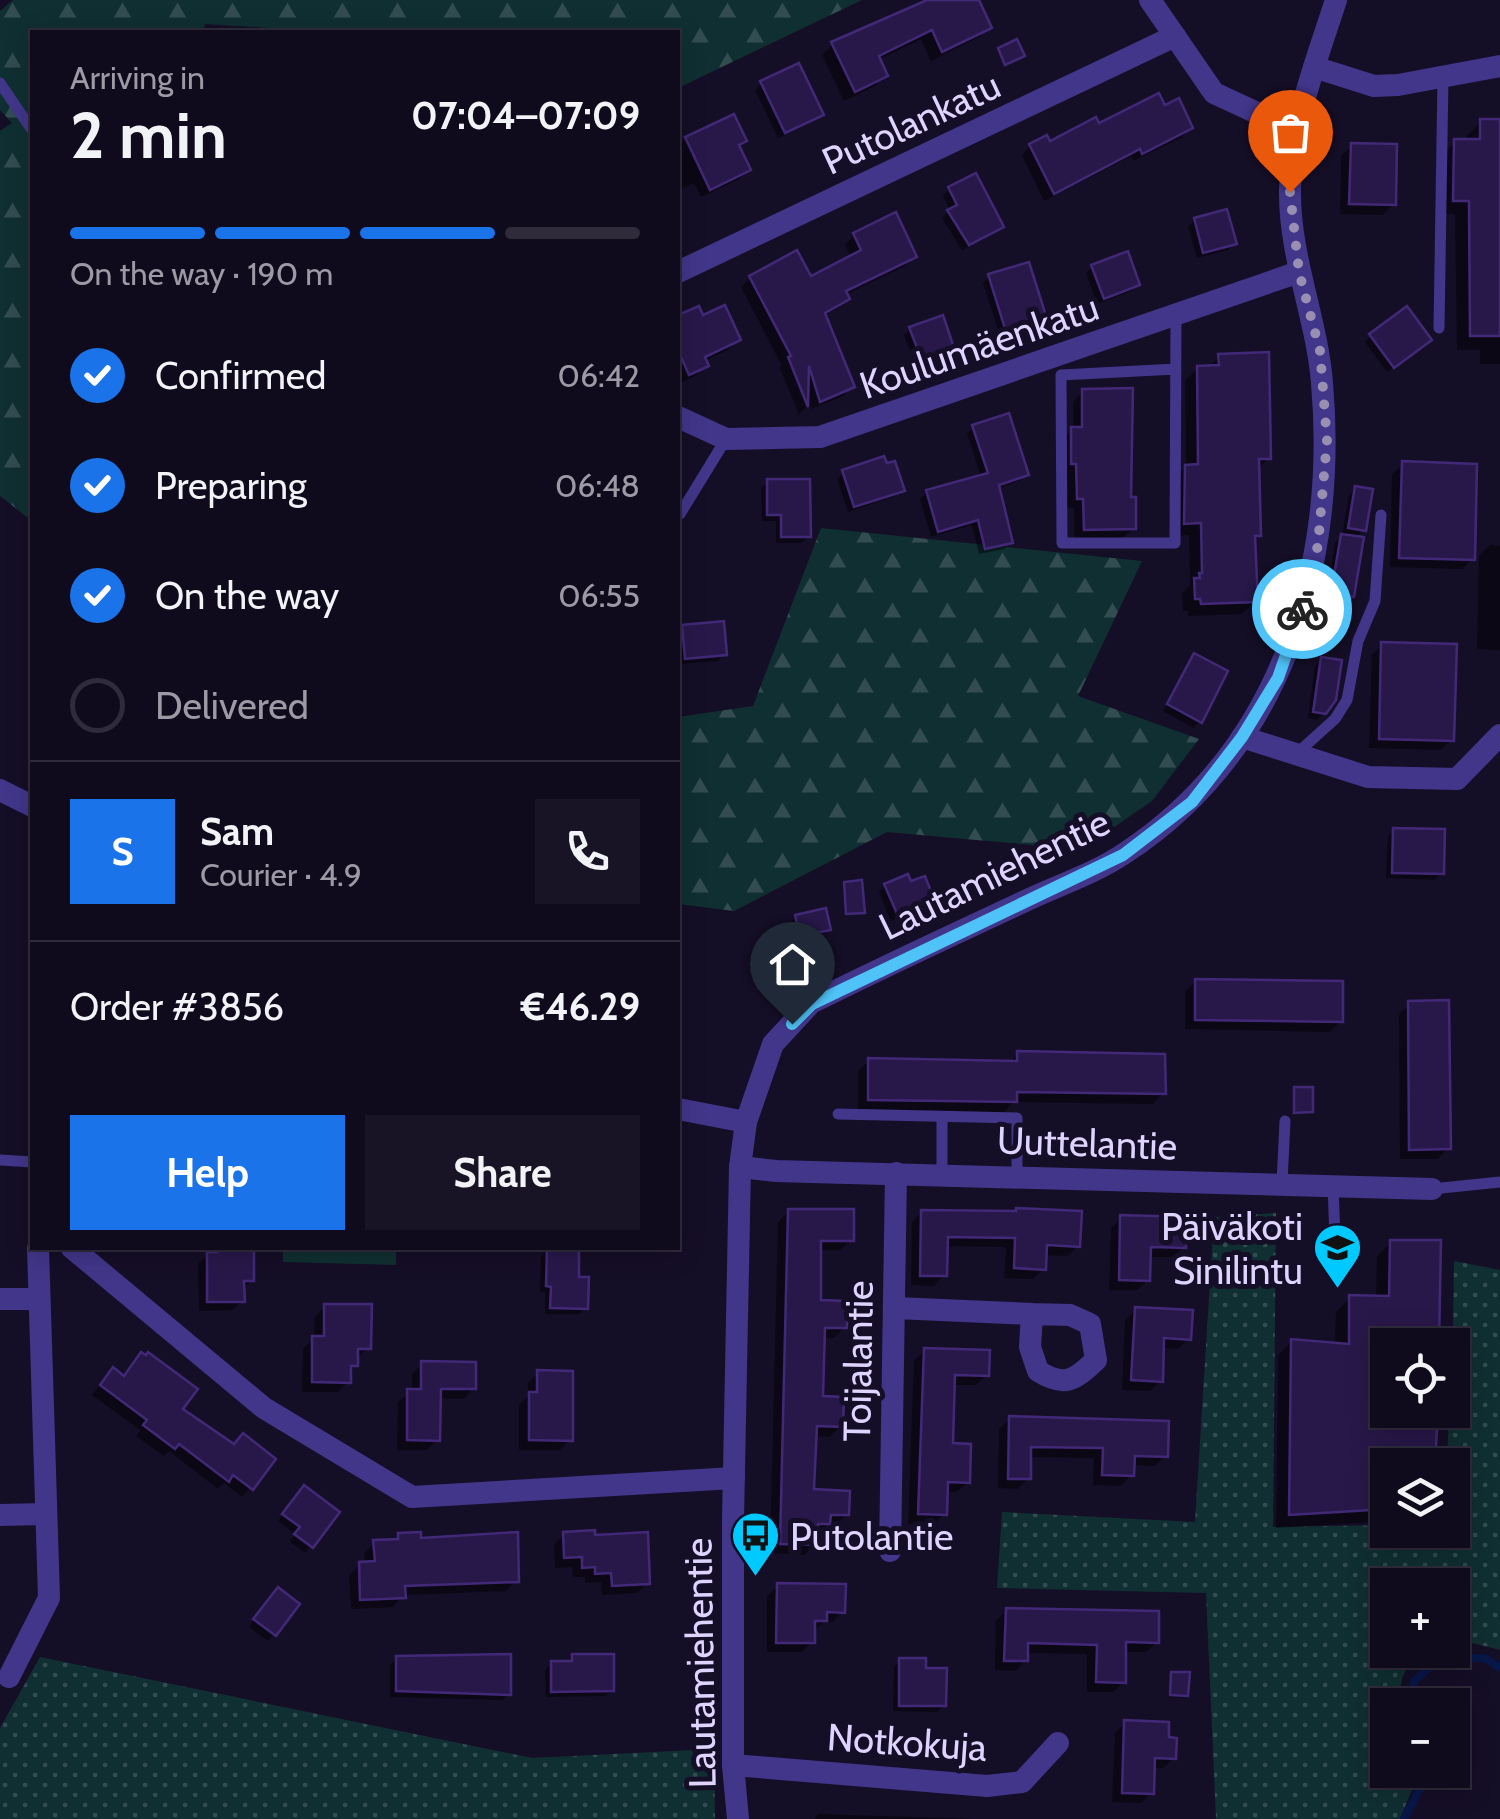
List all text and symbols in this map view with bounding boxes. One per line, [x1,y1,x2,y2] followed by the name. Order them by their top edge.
[70,58,205,97] text: Arriving in
[815,61,1007,185] street label: Putolankatu
[1248,90,1333,193] pin
[411,92,640,139] text: 07:04–07:09
[70,95,227,174] text: 2 min
[1263,105,1318,160] icon: bag
[70,254,333,293] text: On the way · 190 m
[853,283,1105,409] street label: Koulumäenkatu
[70,348,125,403] icon: check
[155,352,326,399] text: Confirmed
[558,356,640,395] text: 06:42
[70,458,125,513] icon: check
[155,462,307,509] text: Preparing
[555,466,640,505] text: 06:48
[1252,559,1352,659] courier
[70,568,125,623] icon: check
[155,572,339,619] text: On the way
[558,576,640,615] text: 06:55
[1275,582,1330,637] icon: bike
[155,682,309,729] text: Delivered
[871,798,1117,950] street label: Lautamiehentie
[535,799,640,904] button: phone
[200,808,274,855] text: Sam
[111,828,134,875] text: S
[200,855,362,894] text: Courier · 4.9
[750,922,835,1025] pin
[765,937,820,992] icon: home
[70,983,284,1030] text: Order #3856
[521,983,640,1030] text: €46.29
[70,1115,345,1230] button: Help
[365,1115,640,1230] button: Share
[996,1116,1178,1170] street label: Uuttelantie
[1161,1203,1303,1294] place label: Päiväkoti Sinilintu
[1312,1222,1364,1290] school or university icon: Päiväkoti Sinilintu
[833,1280,883,1442] street label: Toijalantie
[1370,1328,1470,1788] map controls
[1370,1328,1470,1428] button: locate
[1370,1448,1470,1548] button: layers
[729,1510,781,1578] bus stop icon: Putolantie
[790,1513,953,1560] place label: Putolantie
[674,1537,726,1789] street label: Lautamiehentie
[1370,1568,1470,1668] button: +
[1370,1688,1470,1788] button: −
[826,1713,988,1771] street label: Notkokuja

